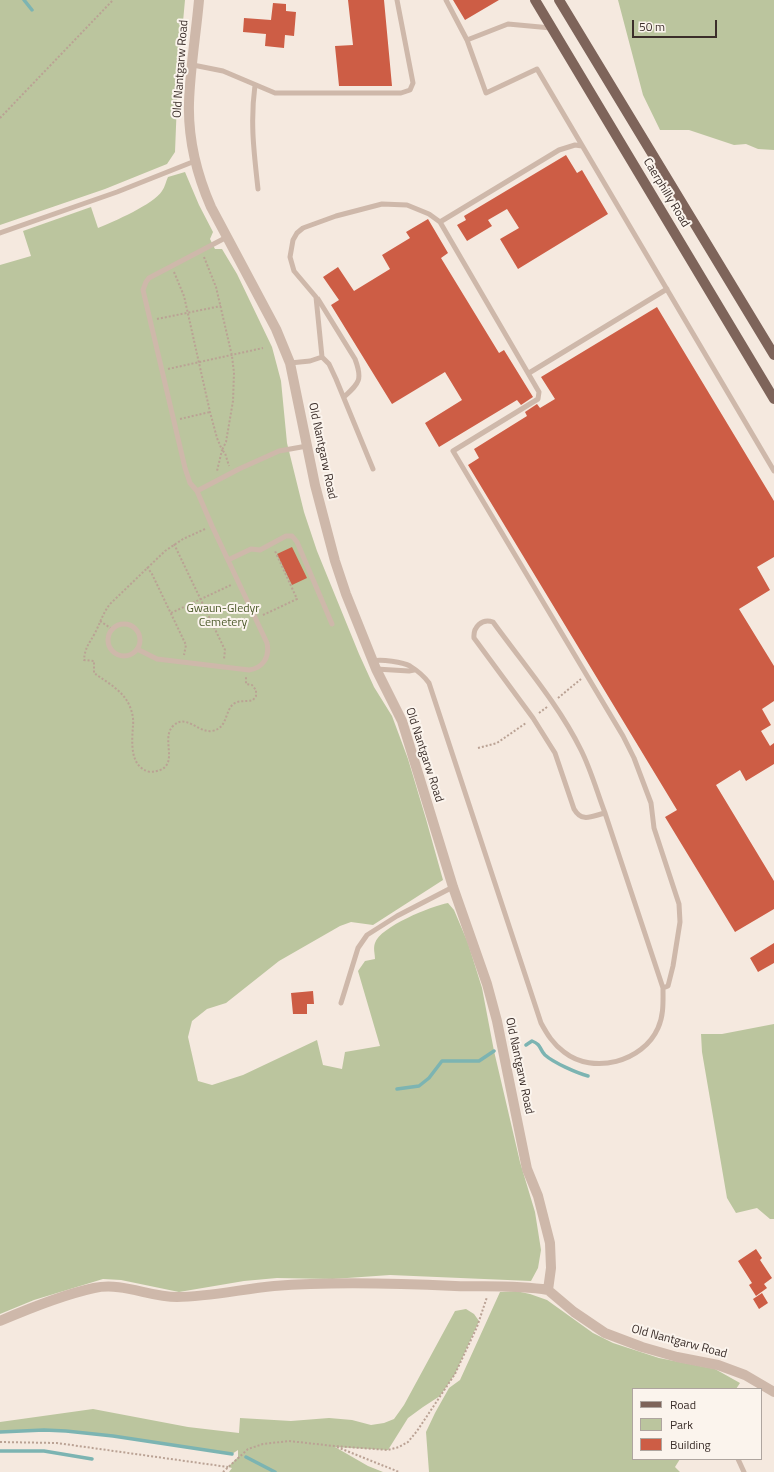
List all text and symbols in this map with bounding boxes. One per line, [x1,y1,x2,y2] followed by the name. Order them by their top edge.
[634,12,719,38] scale bar
[639,17,665,36] text: 50 m
[170,19,192,119] street label: Old Nantgarw Road
[640,156,692,230] street label: Caerphilly Road
[305,401,339,501] street label: Old Nantgarw Road
[187,602,259,630] park label: Gwaun-Gledyr Cemetery
[402,706,446,804] street label: Old Nantgarw Road
[502,1016,536,1116] street label: Old Nantgarw Road
[630,1322,728,1362] street label: Old Nantgarw Road
[632,1388,762,1460] legend
[670,1395,696,1414] text: Road
[670,1415,693,1434] text: Park
[670,1435,711,1454] text: Building

